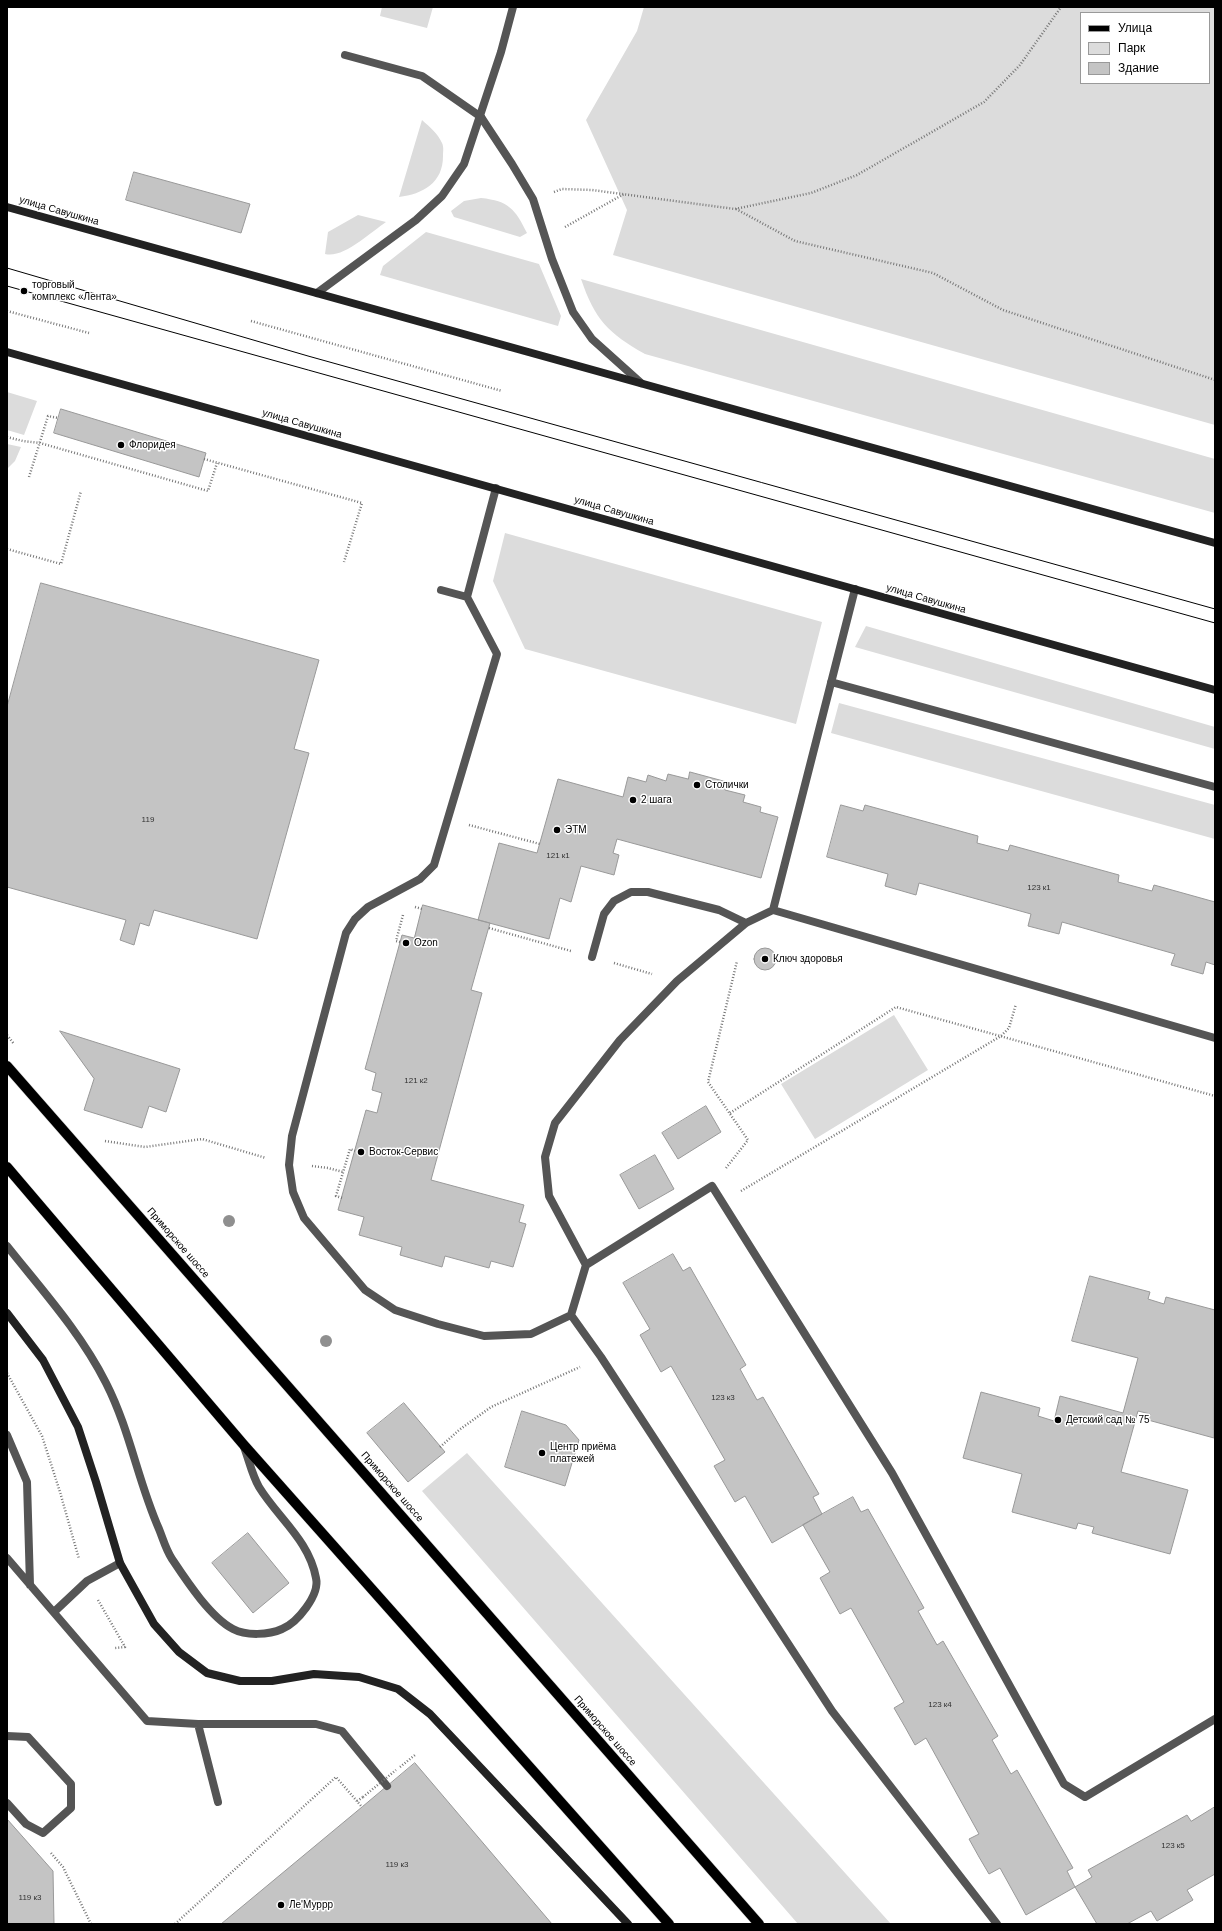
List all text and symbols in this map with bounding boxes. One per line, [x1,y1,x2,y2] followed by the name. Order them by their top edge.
[1080,12,1210,84] legend
[1118,21,1152,35] text: Улица
[1118,41,1145,55] text: Парк
[1118,61,1159,75] text: Здание
[18,194,100,228] street label: улица Савушкина
[32,279,117,302] place label: торговый комплекс «Лента»
[19,286,29,296] marker: торговый комплекс «Лента»
[261,407,343,441] street label: улица Савушкина
[129,439,176,451] place label: Флоридея
[116,440,126,450] marker: Флоридея
[573,494,655,528] street label: улица Савушкина
[885,582,967,616] street label: улица Савушкина
[705,779,749,791] place label: Столички
[692,780,702,790] marker: Столички
[641,794,672,806] place label: 2 шага
[628,795,638,805] marker: 2 шага
[142,815,154,825] house number: 119
[565,824,587,836] place label: ЭТМ
[552,825,562,835] marker: ЭТМ
[546,851,570,861] house number: 121 к1
[1027,883,1051,893] house number: 123 к1
[414,937,438,949] place label: Ozon
[401,938,411,948] marker: Ozon
[773,953,843,965] place label: Ключ здоровья
[760,954,770,964] marker: Ключ здоровья
[404,1076,428,1086] house number: 121 к2
[369,1146,438,1158] place label: Восток-Сервис
[356,1147,366,1157] marker: Восток-Сервис
[144,1206,212,1280] street label: Приморское шоссе
[711,1393,735,1403] house number: 123 к3
[1066,1414,1150,1426] place label: Детский сад № 75
[1053,1415,1063,1425] marker: Детский сад № 75
[550,1441,616,1464] place label: Центр приёма платежей
[537,1448,547,1458] marker: Центр приёма платежей
[358,1450,426,1524] street label: Приморское шоссе
[571,1694,639,1768] street label: Приморское шоссе
[928,1700,952,1710] house number: 123 к4
[1161,1841,1185,1851] house number: 123 к5
[386,1860,408,1870] house number: 119 к3
[19,1893,41,1903] house number: 119 к3
[289,1899,333,1911] place label: Ле'Муррр
[276,1900,286,1910] marker: Ле'Муррр

